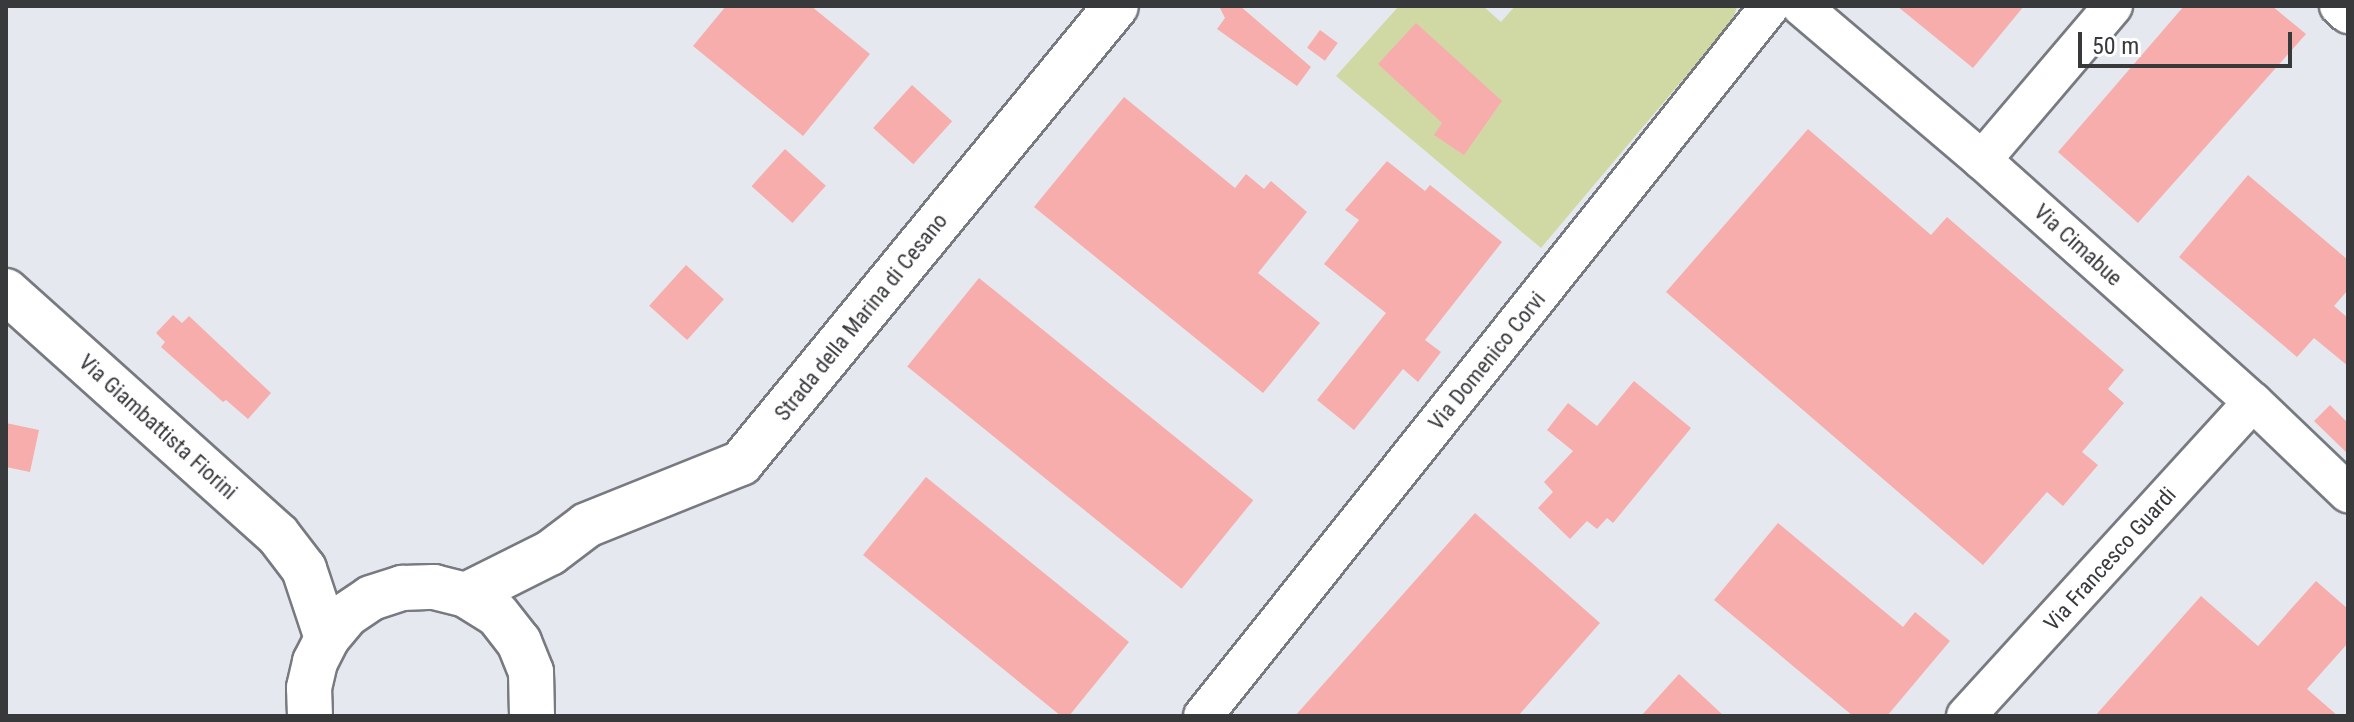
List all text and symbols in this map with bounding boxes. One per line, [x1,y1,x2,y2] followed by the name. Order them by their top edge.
[2082,16,2296,66] scale bar
[2092,32,2139,60] text: 50 m
[2029,199,2127,291] street label: Via Cimabue
[769,208,953,426] street label: Strada della Marina di Cesano
[1423,287,1551,435] street label: Via Domenico Corvi
[73,349,243,505] street label: Via Giambattista Fiorini
[2039,482,2181,636] street label: Via Francesco Guardi

